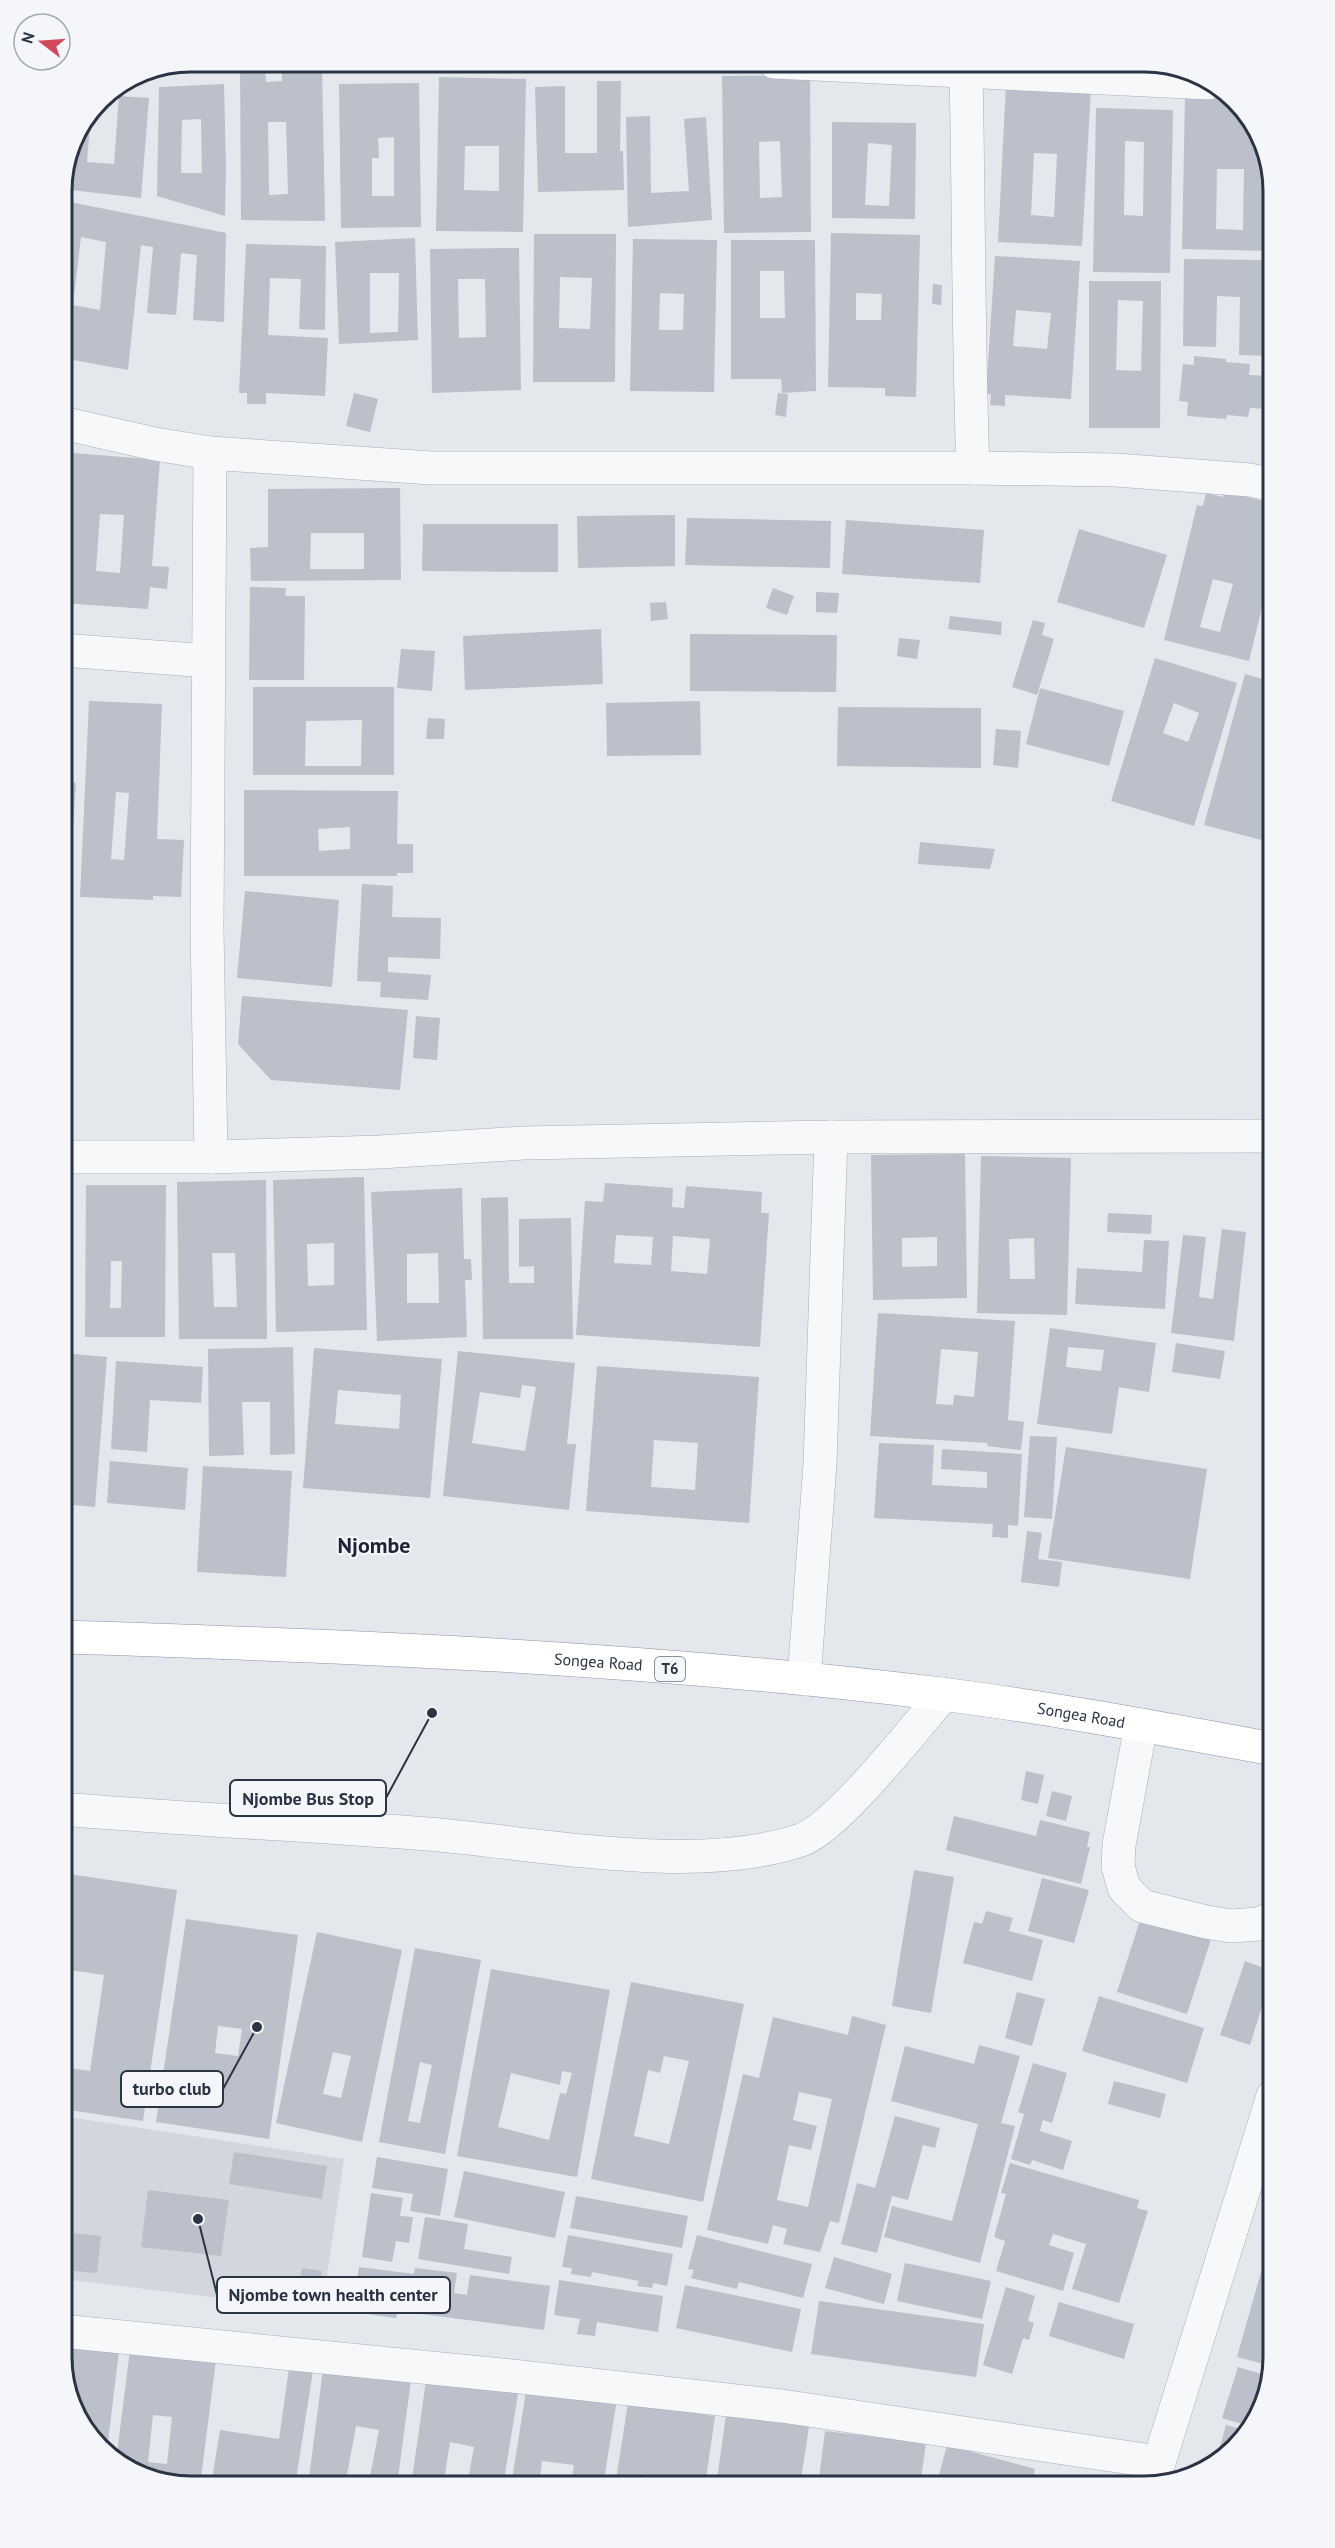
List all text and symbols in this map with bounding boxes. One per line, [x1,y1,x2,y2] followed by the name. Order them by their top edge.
[12,12,72,72] north arrow
[17,30,39,46] text: N
[338,1531,410,1559] district label: Njombe
[554,1649,643,1675] street label: Songea Road
[655,1657,685,1681] road number: T6
[1036,1698,1127,1732] street label: Songea Road
[230,1780,386,1816] callout: Njombe Bus Stop
[242,1787,374,1810] text: Njombe Bus Stop
[121,2071,223,2107] callout: turbo club
[133,2077,212,2100] text: turbo club
[217,2277,450,2313] callout: Njombe town health center
[228,2283,438,2306] text: Njombe town health center

